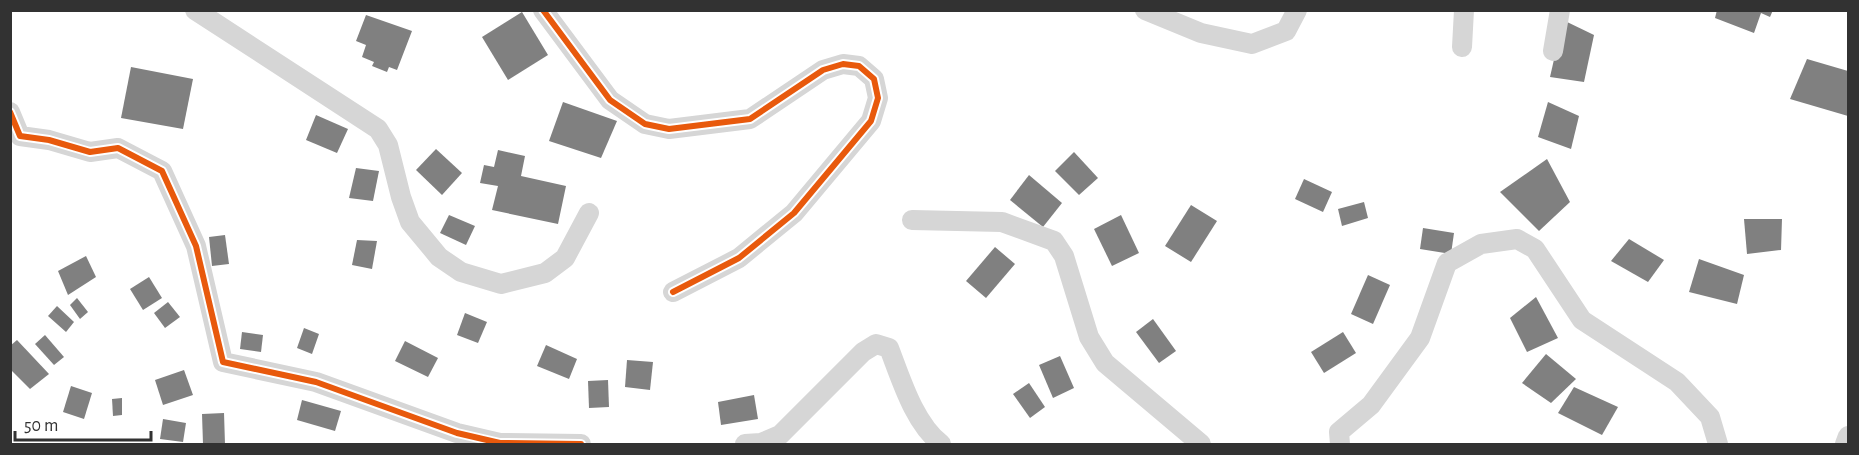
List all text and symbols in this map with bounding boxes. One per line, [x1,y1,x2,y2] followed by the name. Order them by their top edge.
[15,404,152,442] scale bar
[24,417,58,435] text: 50 m

